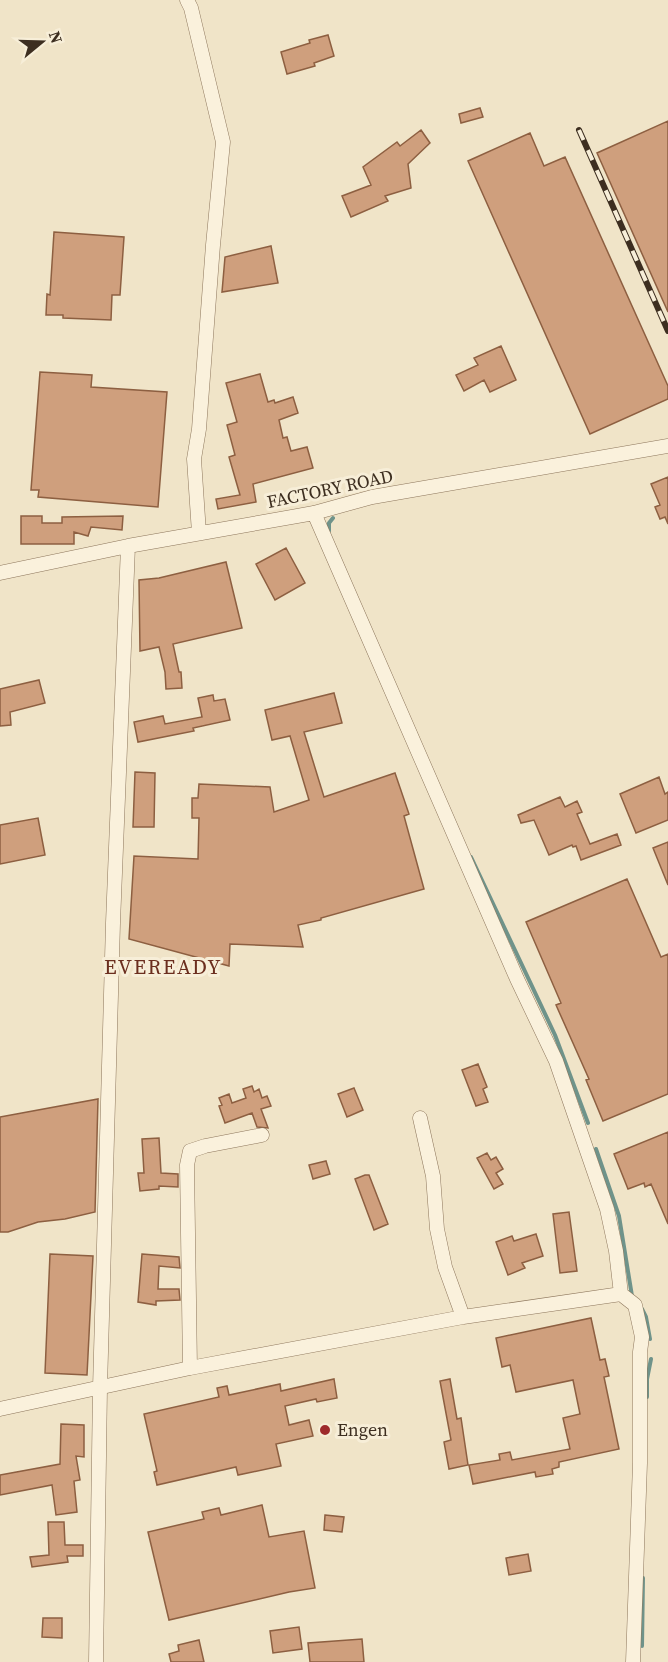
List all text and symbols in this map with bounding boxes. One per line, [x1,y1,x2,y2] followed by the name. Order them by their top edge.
[12,12,72,72] north arrow
[44,28,69,47] text: N
[264,463,395,514] street label: FACTORY ROAD
[104,952,222,981] district label: EVEREADY
[337,1417,388,1442] place label: Engen
[318,1423,332,1437] marker: Engen

